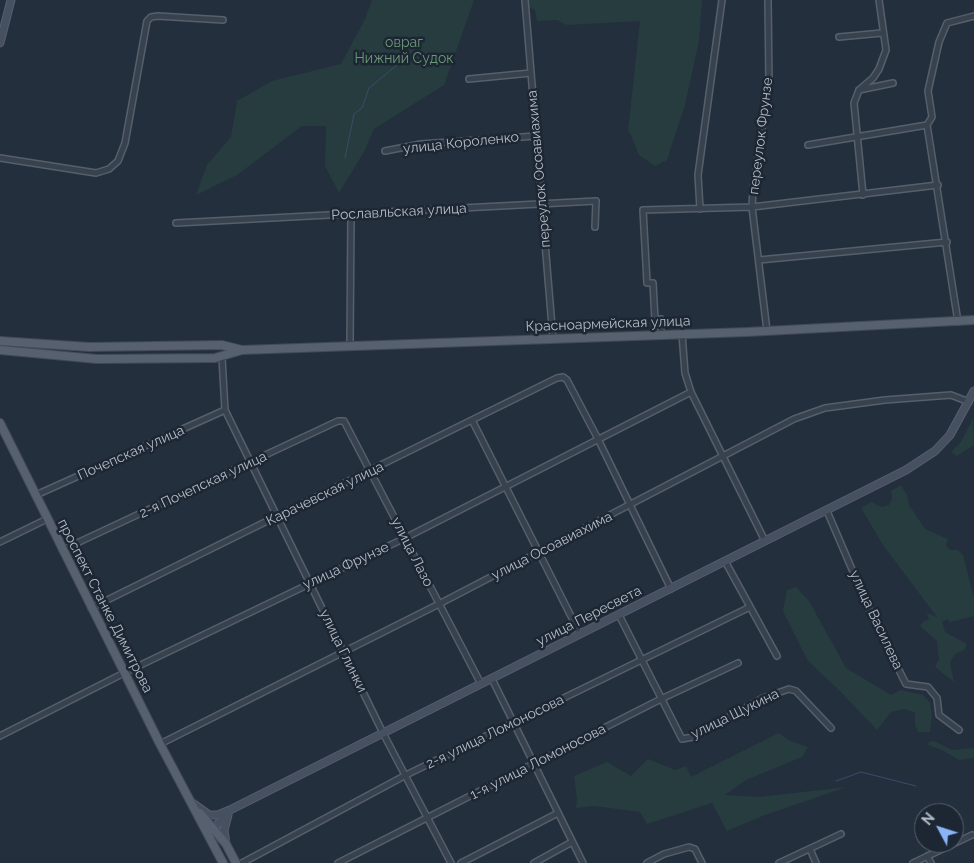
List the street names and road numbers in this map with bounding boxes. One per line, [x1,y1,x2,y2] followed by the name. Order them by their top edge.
[745,77,777,195] street label: переулок Фрунзе
[524,90,554,248] street label: переулок Осоавиахима
[402,129,520,157] street label: улица Короленко
[331,200,467,224] street label: Рославльская улица
[525,313,691,335] street label: Красноармейская улица
[75,422,187,484] street label: Почепская улица
[137,448,269,522] street label: 2-я Почепская улица
[263,458,387,530] street label: Карачевская улица
[489,508,615,584] street label: улица Осоавиахима
[387,514,437,590] street label: улица Лазо
[54,516,156,696] street label: проспект Станке Димитрова
[300,539,392,593] street label: улица Фрунзе
[846,568,906,672] street label: улица Василева
[534,582,644,650] street label: улица Пересвета
[316,607,370,695] street label: улица Глинки
[688,685,782,743] street label: улица Щукина
[423,691,567,773] street label: 2-я улица Ломоносова
[467,720,609,804] street label: 1-я улица Ломоносова

